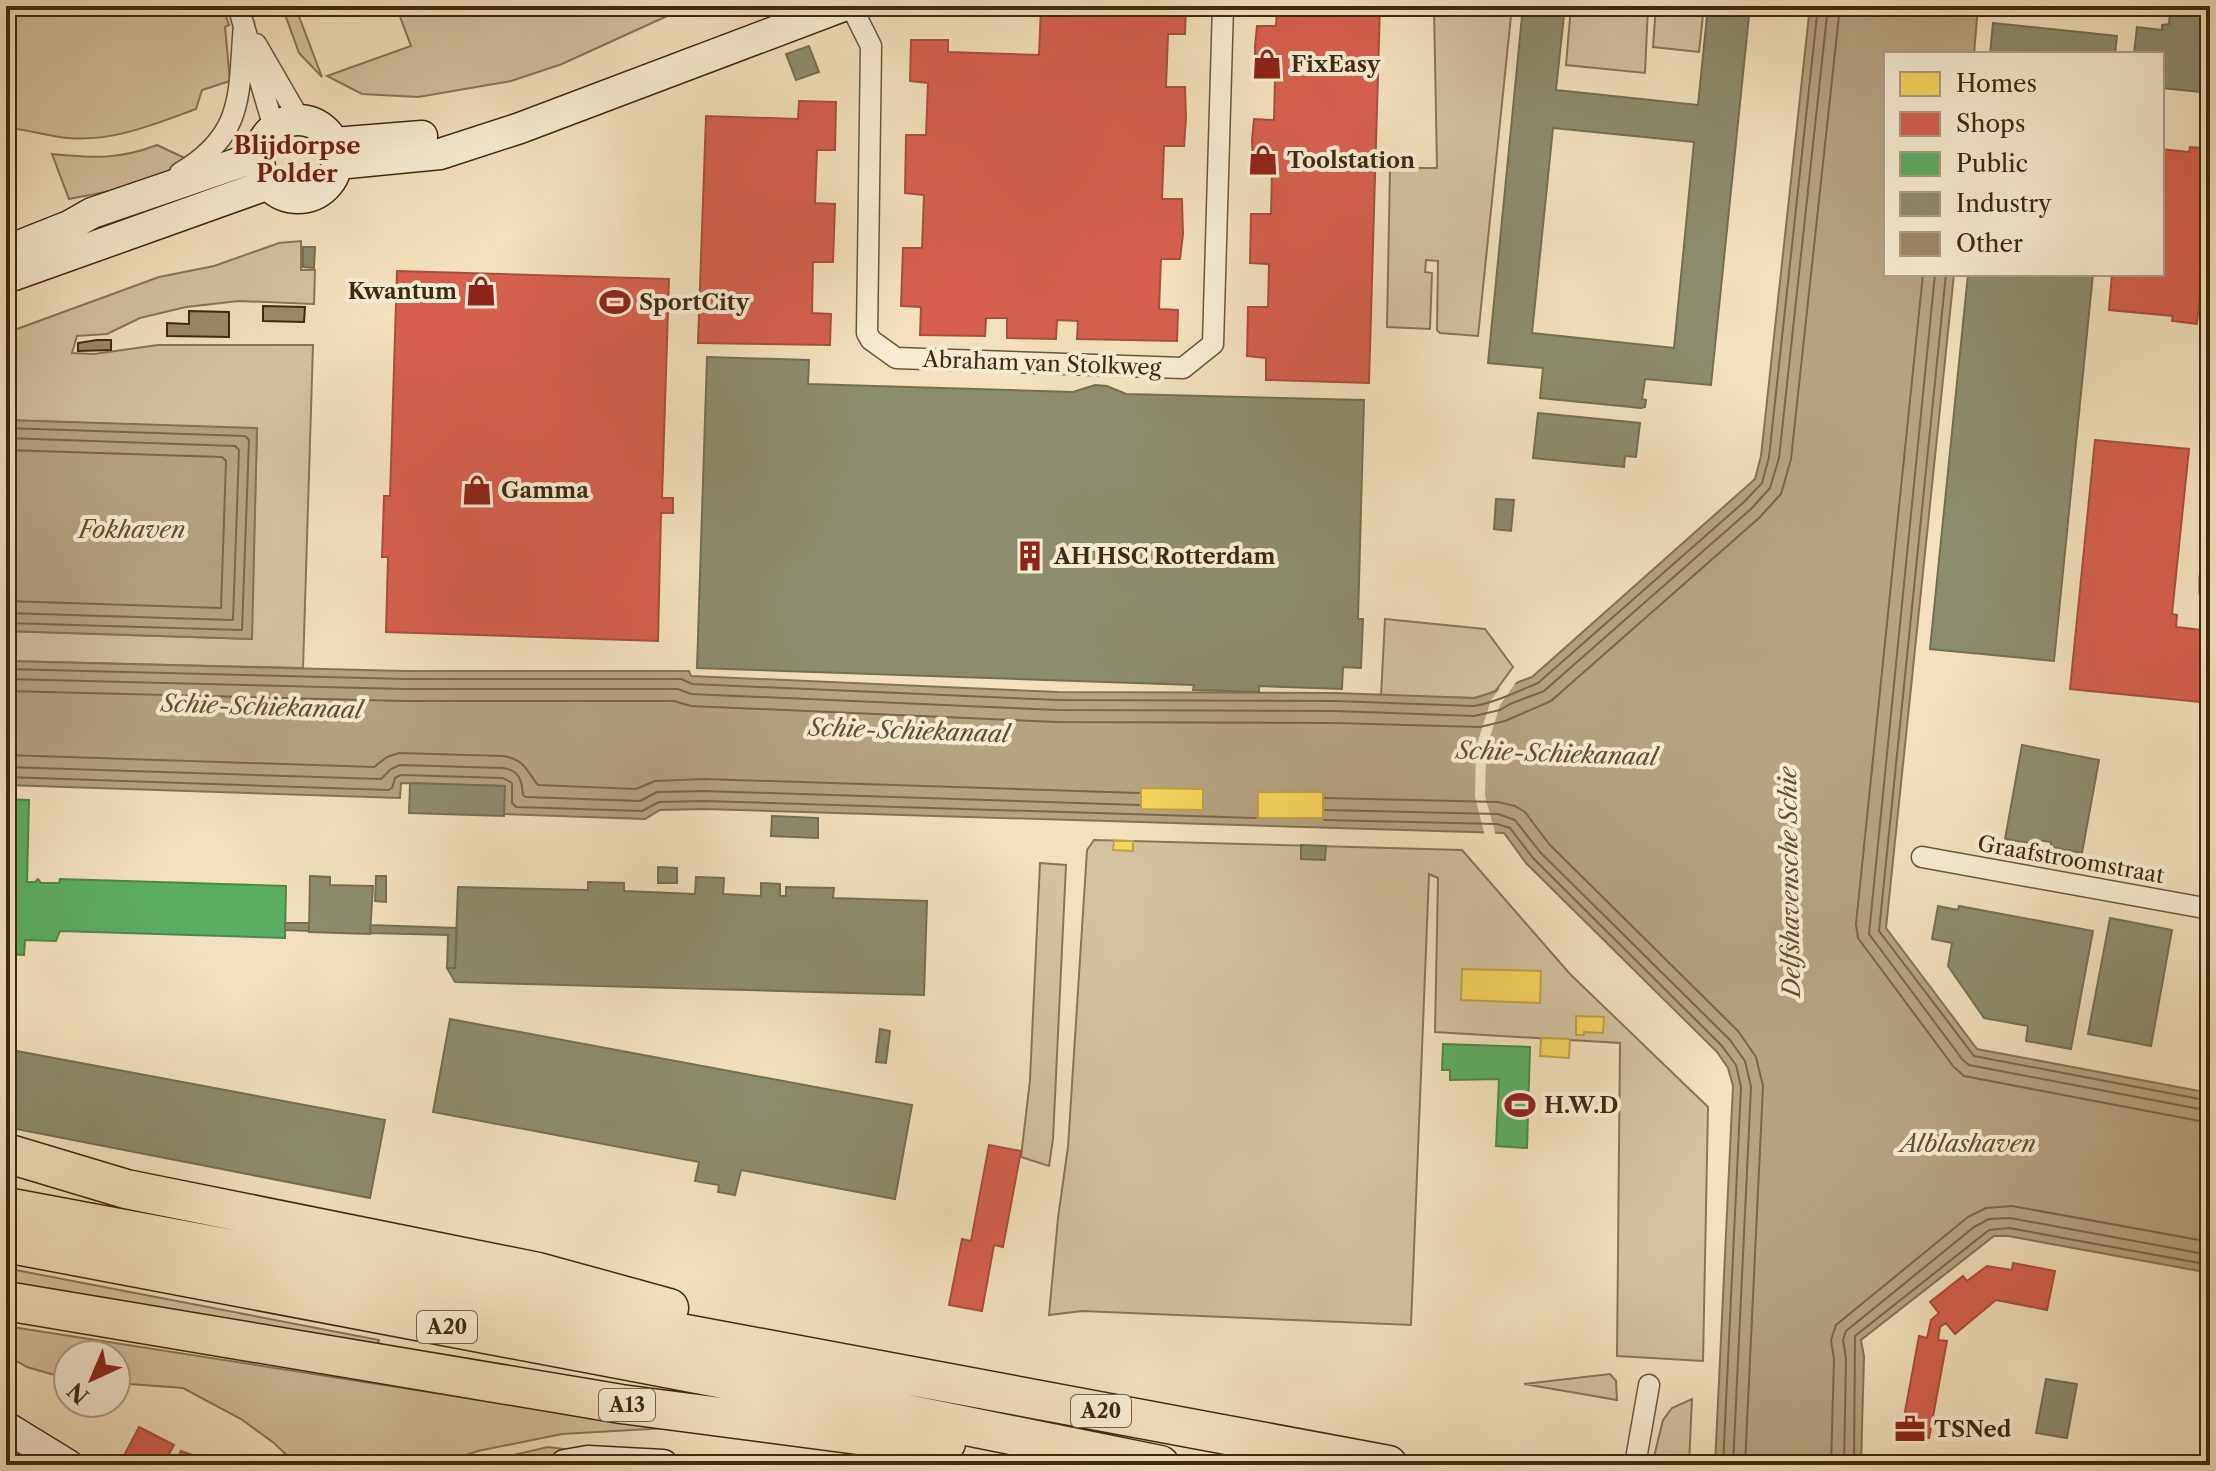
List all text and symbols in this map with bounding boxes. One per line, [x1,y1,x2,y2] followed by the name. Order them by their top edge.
[1250,47,1284,81] shop icon: FixEasy
[1291,51,1381,78] place label: FixEasy
[1884,52,2164,276] legend
[1956,69,2037,98] text: Homes
[1956,109,2025,138] text: Shops
[233,131,361,188] district label: Blijdorpse Polder
[1246,143,1280,177] shop icon: Toolstation
[1287,147,1415,174] place label: Toolstation
[1956,149,2028,178] text: Public
[1956,189,2052,218] text: Industry
[1956,229,2023,258] text: Other
[464,274,498,308] shop icon: Kwantum
[348,278,457,305] place label: Kwantum
[598,285,632,319] sports icon: SportCity
[639,289,750,316] place label: SportCity
[921,346,1162,381] street label: Abraham van Stolkweg
[460,473,494,507] shop icon: Gamma
[501,477,589,504] place label: Gamma
[77,515,185,544] water label: Fokhaven
[1013,539,1047,573] building icon: AH HSC Rotterdam
[1053,543,1275,570] place label: AH HSC Rotterdam
[159,688,366,725] water label: Schie-Schiekanaal
[806,712,1013,749] water label: Schie-Schiekanaal
[1454,735,1661,772] water label: Schie-Schiekanaal
[1773,765,1806,1000] water label: Delfshavensche Schie
[1976,830,2167,889] street label: Graafstroomstraat
[1503,1088,1537,1122] sports icon: H.W.D
[1544,1092,1618,1119] place label: H.W.D
[1896,1129,2036,1158] water label: Alblashaven
[417,1311,477,1343] road number: A20
[52,1339,132,1419] north arrow
[62,1377,95,1409] text: N
[599,1389,655,1421] road number: A13
[1071,1395,1131,1427] road number: A20
[1893,1412,1927,1446] office icon: TSNed
[1934,1416,2012,1443] place label: TSNed

